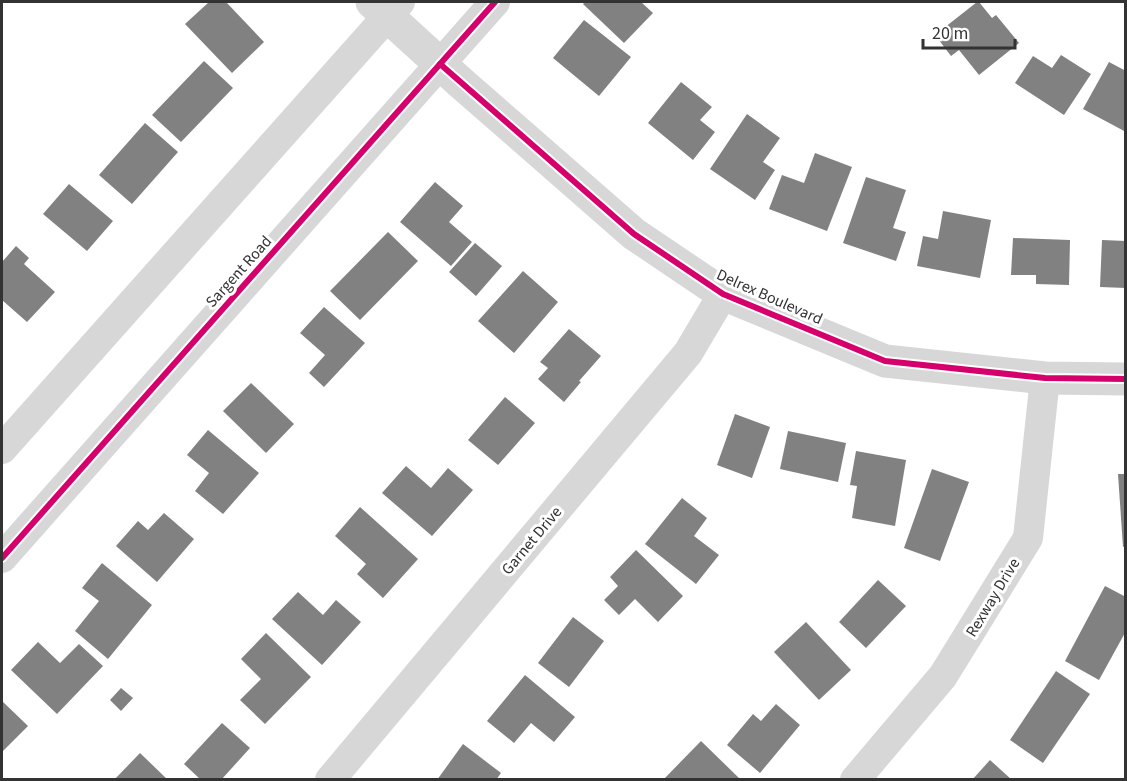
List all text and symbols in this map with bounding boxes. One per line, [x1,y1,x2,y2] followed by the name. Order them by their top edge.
[923,12,1014,50] scale bar
[932,21,968,46] text: 20 m
[201,231,277,312] street label: Sargent Road
[713,264,826,330] street label: Delrex Boulevard
[497,502,567,580] street label: Garnet Drive
[961,554,1025,641] street label: Rexway Drive

